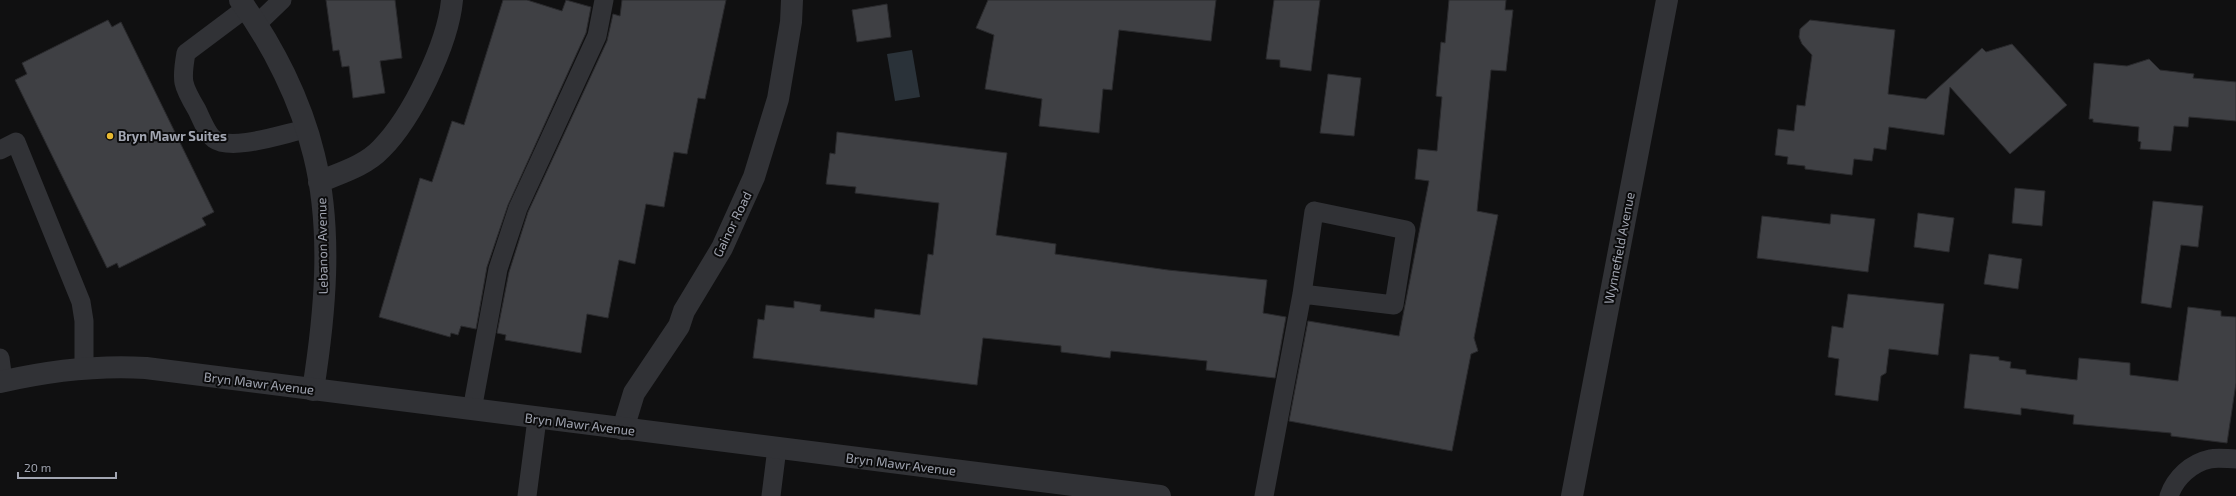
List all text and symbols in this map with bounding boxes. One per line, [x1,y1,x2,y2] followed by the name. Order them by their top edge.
[118,128,227,144] place label: Bryn Mawr Suites
[105,131,115,141] marker: Bryn Mawr Suites
[709,188,755,260] street label: Gainor Road
[1600,191,1638,305] street label: Wynnefield Avenue
[313,197,331,295] street label: Lebanon Avenue
[203,368,315,398] street label: Bryn Mawr Avenue
[524,409,636,439] street label: Bryn Mawr Avenue
[845,449,957,479] street label: Bryn Mawr Avenue
[18,454,116,480] scale bar
[24,460,51,474] text: 20 m

